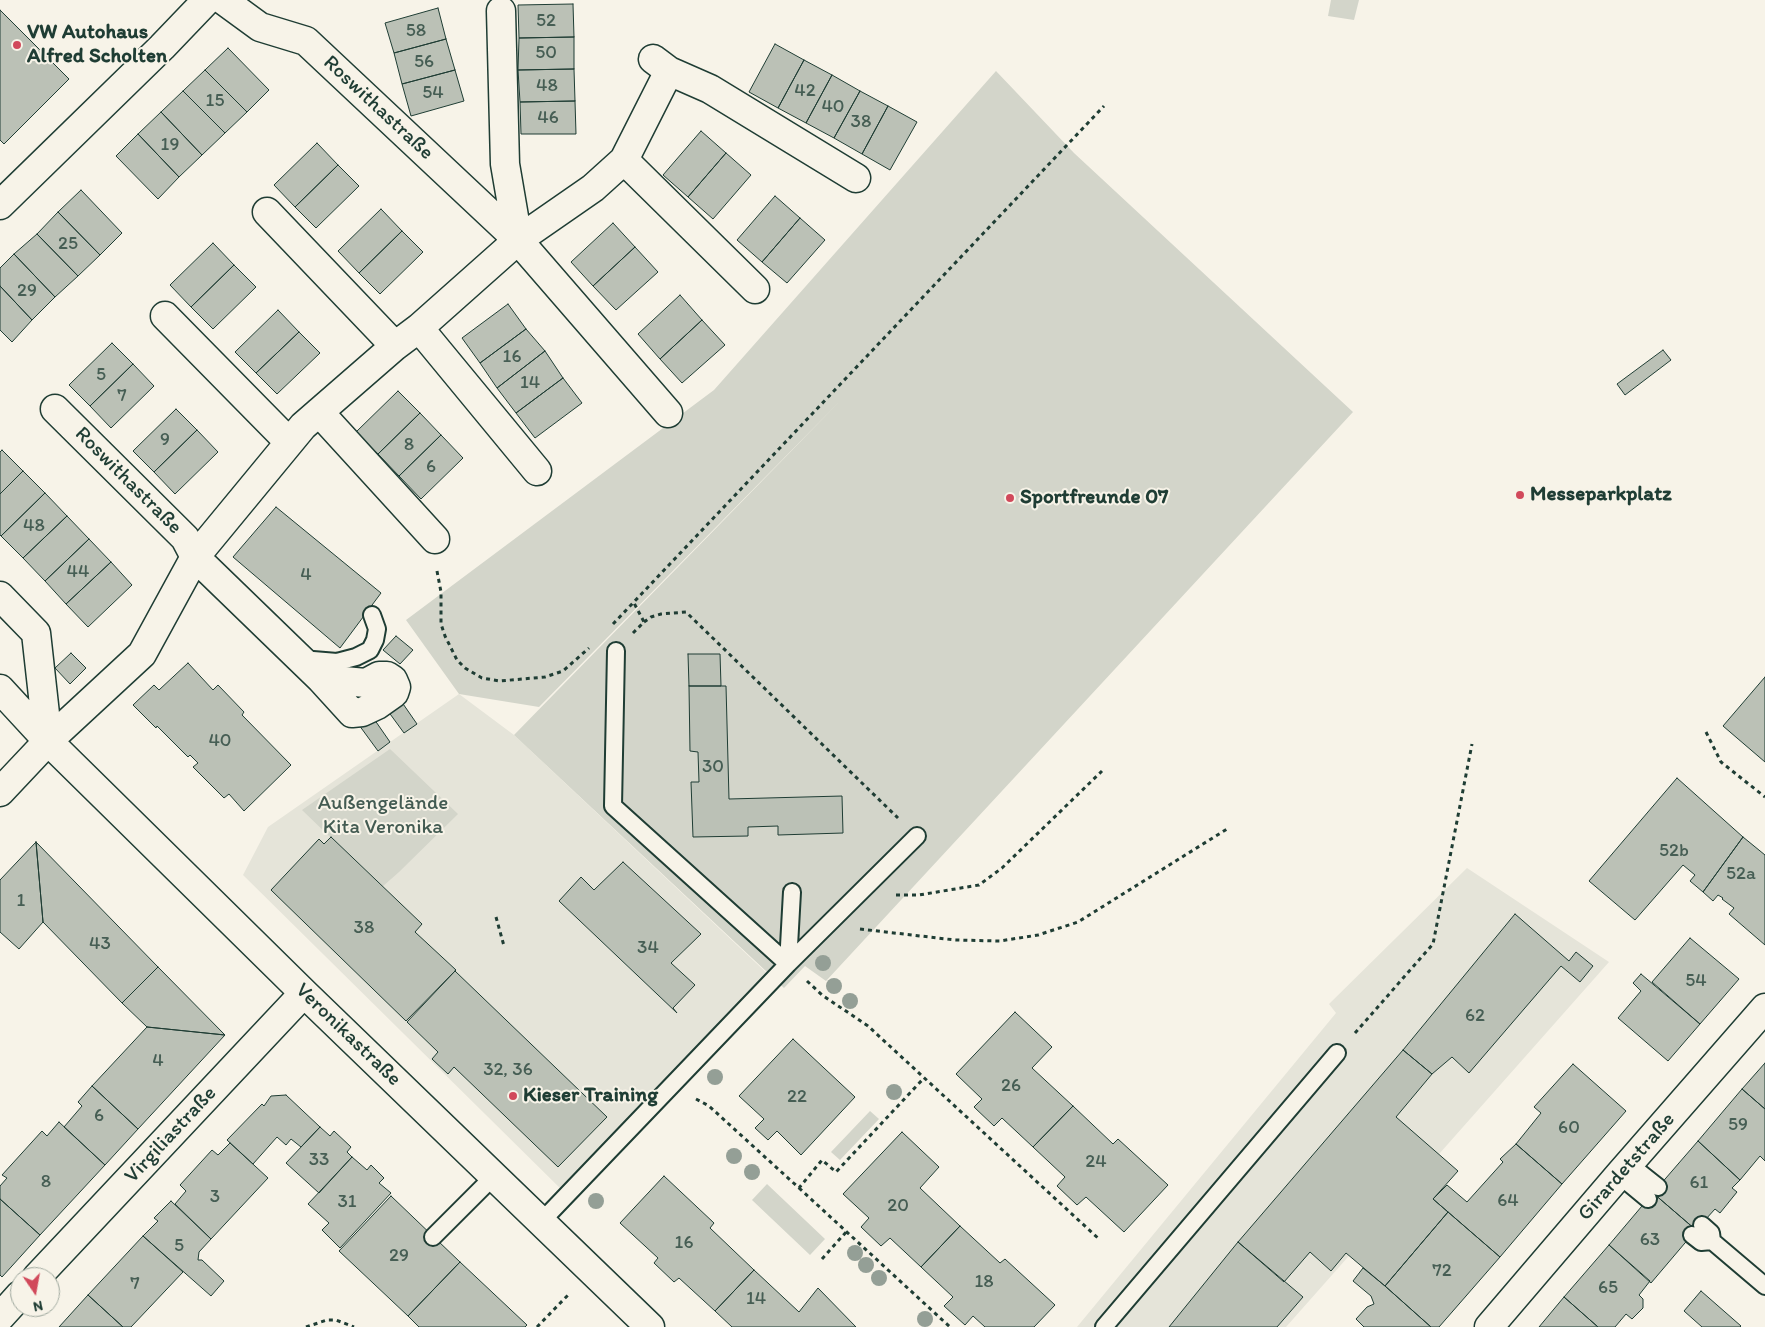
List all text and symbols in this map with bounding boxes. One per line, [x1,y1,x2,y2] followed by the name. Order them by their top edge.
[536,10,556,32] house number: 52
[27,20,167,70] place label: VW Autohaus Alfred Scholten
[406,20,426,42] house number: 58
[11,39,23,51] marker: VW Autohaus Alfred Scholten
[535,42,557,64] house number: 50
[318,50,438,166] street label: Roswithastraße
[414,51,434,73] house number: 56
[536,75,558,97] house number: 48
[794,80,816,102] house number: 42
[422,82,444,104] house number: 54
[206,90,224,112] house number: 15
[821,96,845,118] house number: 40
[537,107,559,129] house number: 46
[851,111,871,133] house number: 38
[161,134,179,156] house number: 19
[58,233,78,255] house number: 25
[17,280,37,302] house number: 29
[503,346,521,368] house number: 16
[96,364,106,386] house number: 5
[520,372,540,394] house number: 14
[117,385,127,407] house number: 7
[69,422,187,540] street label: Roswithastraße
[160,429,170,451] house number: 9
[404,434,414,456] house number: 8
[426,456,436,478] house number: 6
[1530,482,1672,508] place label: Messeparkplatz
[1020,485,1168,511] place label: Sportfreunde 07
[1514,489,1526,501] marker: Messeparkplatz
[1004,492,1016,504] marker: Sportfreunde 07
[23,515,45,537] house number: 48
[67,561,89,583] house number: 44
[300,564,312,586] house number: 4
[208,730,232,752] house number: 40
[702,756,724,778] house number: 30
[318,791,448,841] park label: Außengelände Kita Veronika
[1659,840,1689,862] house number: 52b
[1726,863,1756,885] house number: 52a
[17,890,25,912] house number: 1
[354,917,374,939] house number: 38
[89,933,111,955] house number: 43
[637,937,659,959] house number: 34
[1685,970,1707,992] house number: 54
[290,978,406,1092] street label: Veronikastraße
[1465,1005,1485,1027] house number: 62
[152,1050,164,1072] house number: 4
[483,1059,533,1081] house number: 32, 36
[1001,1075,1021,1097] house number: 26
[120,1081,222,1189] street label: Virgiliastraße
[523,1083,658,1109] place label: Kieser Training
[787,1086,807,1108] house number: 22
[507,1090,519,1102] marker: Kieser Training
[94,1105,104,1127] house number: 6
[1573,1108,1681,1226] street label: Girardetstraße
[1728,1114,1748,1136] house number: 59
[1558,1117,1580,1139] house number: 60
[309,1149,329,1171] house number: 33
[1085,1151,1107,1173] house number: 24
[41,1171,51,1193] house number: 8
[1690,1172,1708,1194] house number: 61
[210,1186,220,1208] house number: 3
[1497,1190,1519,1212] house number: 64
[337,1191,357,1213] house number: 31
[887,1195,909,1217] house number: 20
[1640,1229,1660,1251] house number: 63
[675,1232,693,1254] house number: 16
[174,1235,184,1257] house number: 5
[389,1245,409,1267] house number: 29
[1432,1260,1452,1282] house number: 72
[10,1267,60,1317] north arrow
[974,1271,994,1293] house number: 18
[130,1273,140,1295] house number: 7
[1598,1277,1618,1299] house number: 65
[746,1288,766,1310] house number: 14
[32,1297,44,1315] text: N

